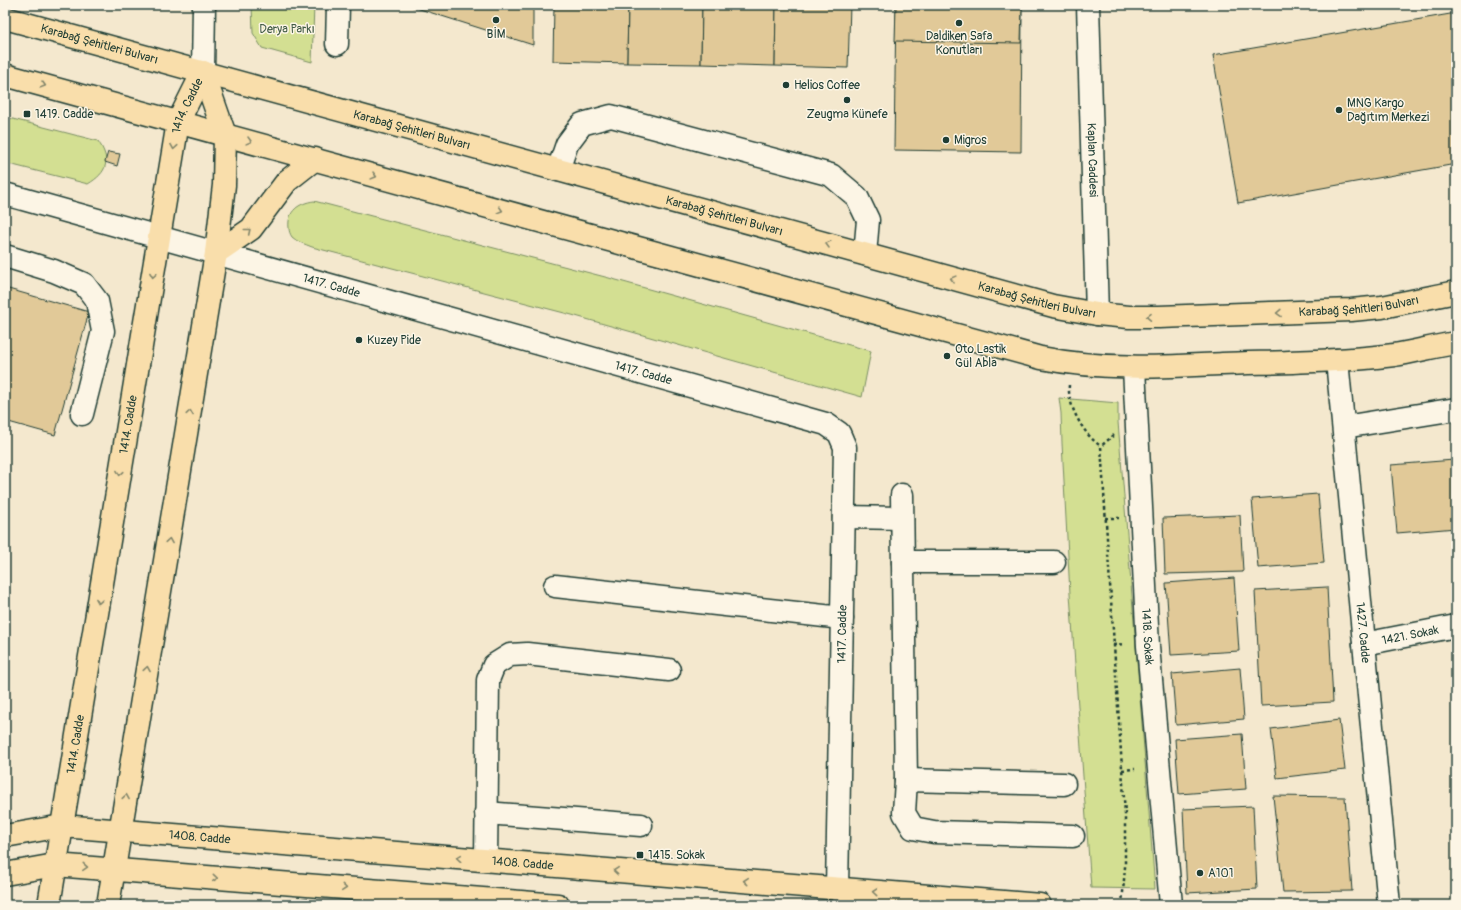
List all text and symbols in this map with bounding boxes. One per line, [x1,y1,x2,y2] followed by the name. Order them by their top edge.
[491,15,501,25] marker: BİM
[954,18,964,28] marker: Daldiken Safa Konutları
[39,21,160,68] street label: Karabağ Şehitleri Bulvarı
[259,22,315,37] park label: Derya Parkı
[487,26,506,42] place label: BİM
[926,29,993,58] place label: Daldiken Safa Konutları
[169,76,207,134] street label: 1414. Cadde
[794,78,860,93] place label: Helios Coffee
[39,80,46,89] one-way arrow
[781,80,791,90] marker: Helios Coffee
[842,95,852,105] marker: Zeugma Künefe
[1347,96,1429,125] place label: MNG Kargo Dağıtım Merkezi
[1334,105,1344,115] marker: MNG Kargo Dağıtım Merkezi
[35,107,94,122] place label: 1419. Cadde
[351,107,472,154] street label: Karabağ Şehitleri Bulvarı
[806,107,888,122] place label: Zeugma Künefe
[22,109,32,119] marker: 1419. Cadde
[1083,123,1101,197] street label: Kaplan Caddesi
[954,133,987,148] place label: Migros
[941,135,951,145] marker: Migros
[245,136,252,145] one-way arrow
[170,144,179,150] one-way arrow
[371,171,378,180] one-way arrow
[664,193,785,239] street label: Karabağ Şehitleri Bulvarı
[496,205,503,214] one-way arrow
[243,228,251,235] one-way arrow
[825,240,832,249] one-way arrow
[301,271,362,301] street label: 1417. Cadde
[149,272,158,278] one-way arrow
[950,275,957,283] one-way arrow
[976,279,1097,322] street label: Karabağ Şehitleri Bulvarı
[1298,293,1420,320] street label: Karabağ Şehitleri Bulvarı
[1276,308,1282,317] one-way arrow
[1146,313,1152,321] one-way arrow
[367,333,421,348] place label: Kuzey Pide
[354,335,364,345] marker: Kuzey Pide
[955,342,1006,371] place label: Oto Lastik Gül Abla
[942,351,952,361] marker: Oto Lastik Gül Abla
[613,358,674,389] street label: 1417. Cadde
[116,394,141,455] street label: 1414. Cadde
[185,410,194,416] one-way arrow
[116,470,125,476] one-way arrow
[164,538,172,544] one-way arrow
[95,598,104,604] one-way arrow
[1352,602,1373,664] street label: 1427. Cadde
[834,604,851,663] street label: 1417. Cadde
[1138,608,1157,666] street label: 1418. Sokak
[1381,623,1440,648] street label: 1421. Sokak
[142,666,151,672] one-way arrow
[64,714,88,775] street label: 1414. Cadde
[121,794,130,801] one-way arrow
[168,828,231,848] street label: 1408. Cadde
[648,848,705,863] place label: 1415. Sokak
[635,850,645,860] marker: 1415. Sokak
[456,854,462,863] one-way arrow
[491,854,554,874] street label: 1408. Cadde
[82,863,88,872] one-way arrow
[613,866,619,875] one-way arrow
[1208,866,1233,881] place label: A101
[1195,868,1205,878] marker: A101
[212,873,218,882] one-way arrow
[743,877,749,886] one-way arrow
[341,883,347,892] one-way arrow
[872,887,878,896] one-way arrow

